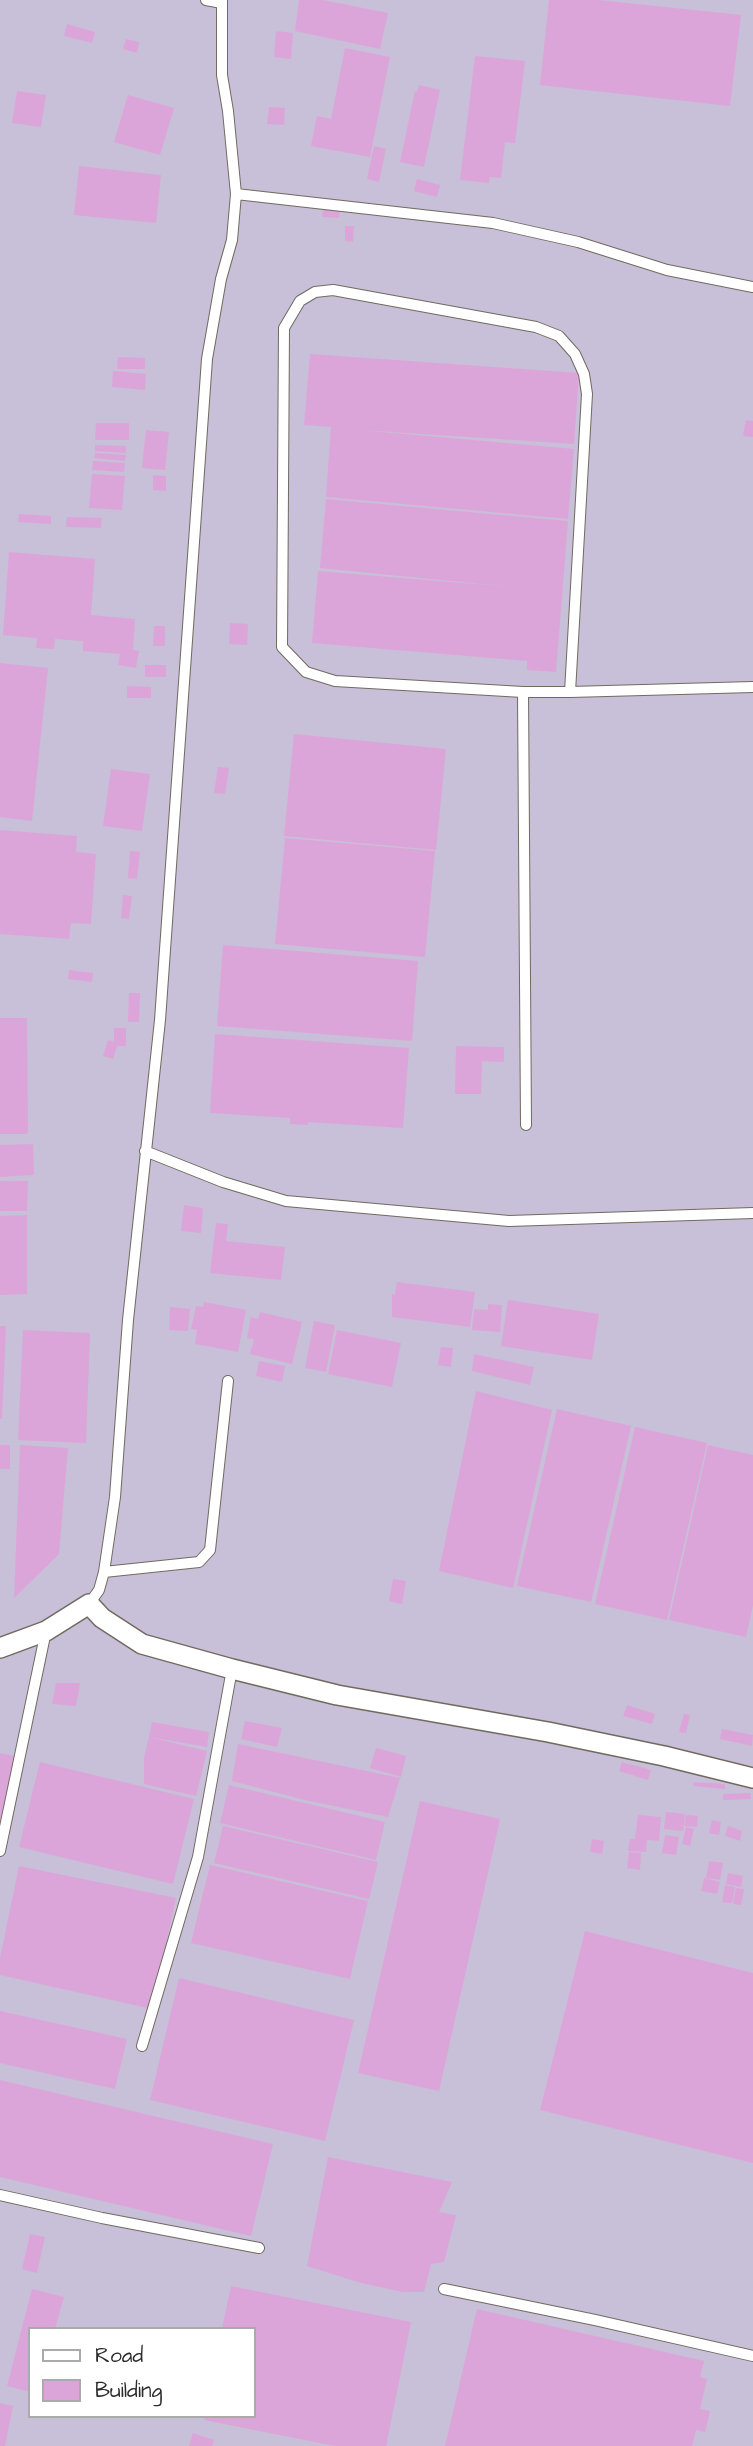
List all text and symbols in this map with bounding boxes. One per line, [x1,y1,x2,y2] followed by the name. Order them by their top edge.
[28,2327,256,2418] legend
[95,2341,143,2370] text: Road
[95,2376,162,2405] text: Building

